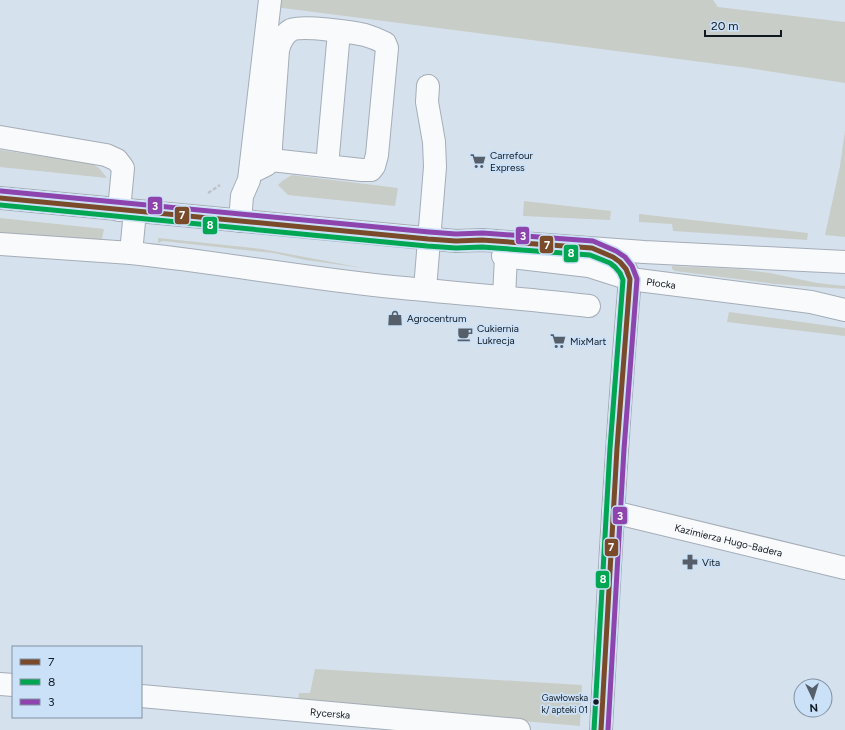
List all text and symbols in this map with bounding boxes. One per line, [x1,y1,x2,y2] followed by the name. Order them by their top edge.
[705,12,781,38] scale bar
[711,19,739,33] text: 20 m
[490,149,534,174] place label: Carrefour Express
[469,152,487,170] supermarket icon: Carrefour Express
[147,196,163,215] line badge: 3
[152,200,158,213] text: 3
[174,206,190,225] line badge: 7
[179,209,185,222] text: 7
[202,216,218,235] line badge: 8
[207,219,214,232] text: 8
[515,226,530,245] line badge: 3
[520,230,526,243] text: 3
[539,235,554,254] line badge: 7
[544,239,550,252] text: 7
[563,244,579,263] line badge: 8
[568,247,575,260] text: 8
[646,275,677,291] street label: Płocka
[386,309,404,327] shop icon: Agrocentrum
[407,312,466,325] place label: Agrocentrum
[477,322,519,347] place label: Cukiernia Lukrecja
[456,325,474,343] cafe icon: Cukiernia Lukrecja
[549,332,567,350] supermarket icon: MixMart
[570,335,606,348] place label: MixMart
[612,506,628,525] line badge: 3
[617,510,623,523] text: 3
[673,521,784,559] street label: Kazimierza Hugo-Badera
[604,538,619,557] line badge: 7
[608,541,614,554] text: 7
[681,553,699,571] pharmacy icon: Vita
[702,556,720,569] place label: Vita
[595,570,610,589] line badge: 8
[600,573,607,586] text: 8
[12,646,142,718] legend
[48,655,55,669] text: 7
[48,675,55,689] text: 8
[793,678,833,718] north arrow
[542,692,588,715] place label: Gawłowska k/ apteki 01
[48,695,55,709] text: 3
[591,697,601,707] marker: Gawłowska k/ apteki 01
[809,701,818,714] text: N
[310,705,351,721] street label: Rycerska

